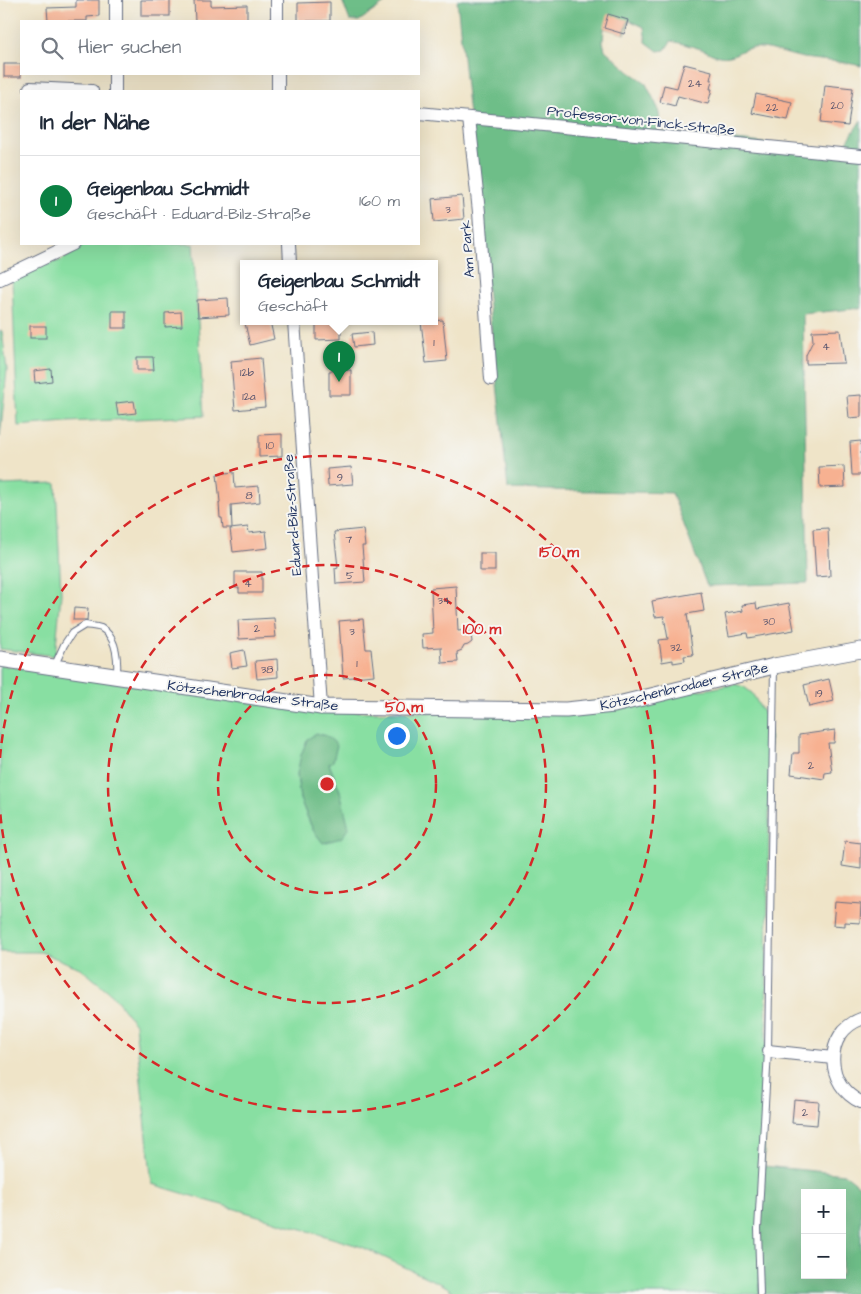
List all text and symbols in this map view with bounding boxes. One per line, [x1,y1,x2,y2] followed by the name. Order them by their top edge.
[20,20,420,75] search box
[38,34,66,62] icon: search
[78,34,181,61] text: Hier suchen
[688,76,702,91] house number: 24
[830,98,844,113] house number: 20
[766,100,779,115] house number: 22
[546,101,736,141] street label: Professor-von-Finck-Straße
[40,108,150,137] text: In der Nähe
[87,176,249,203] text: Geigenbau Schmidt
[55,190,57,212] text: 1
[359,190,400,212] text: 160 m
[445,202,451,217] house number: 3
[87,203,311,225] text: Geschäft · Eduard-Bilz-Straße
[456,219,480,278] street label: Am Park
[240,260,438,325] popup
[258,268,420,295] text: Geigenbau Schmidt
[258,295,328,317] text: Geschäft
[433,335,435,350] house number: 1
[822,339,830,354] house number: 4
[323,341,355,382] pin: 1
[240,365,254,380] house number: 12b
[242,389,256,404] house number: 12a
[266,438,274,453] house number: 10
[279,453,307,576] street label: Eduard-Bilz-Straße
[337,470,343,485] house number: 9
[245,488,253,503] house number: 8
[346,532,353,547] house number: 7
[539,542,579,563] text: 150 m
[346,568,354,583] house number: 5
[244,576,252,591] house number: 4
[437,593,451,608] house number: 34
[763,614,775,629] house number: 30
[463,619,502,640] text: 100 m
[254,621,261,636] house number: 2
[349,624,355,639] house number: 3
[670,640,683,655] house number: 32
[356,656,358,671] house number: 1
[598,658,771,716] street label: Kötzschenbrodaer Straße
[261,662,273,677] house number: 38
[166,676,340,716] street label: Kötzschenbrodaer Straße
[815,686,823,701] house number: 19
[385,697,423,718] text: 50 m
[384,723,410,749] your location
[808,758,815,773] house number: 2
[318,775,336,793] centre of rings
[802,1105,809,1120] house number: 2
[801,1189,846,1279] map controls
[801,1189,846,1234] button: +
[801,1234,846,1279] button: −

